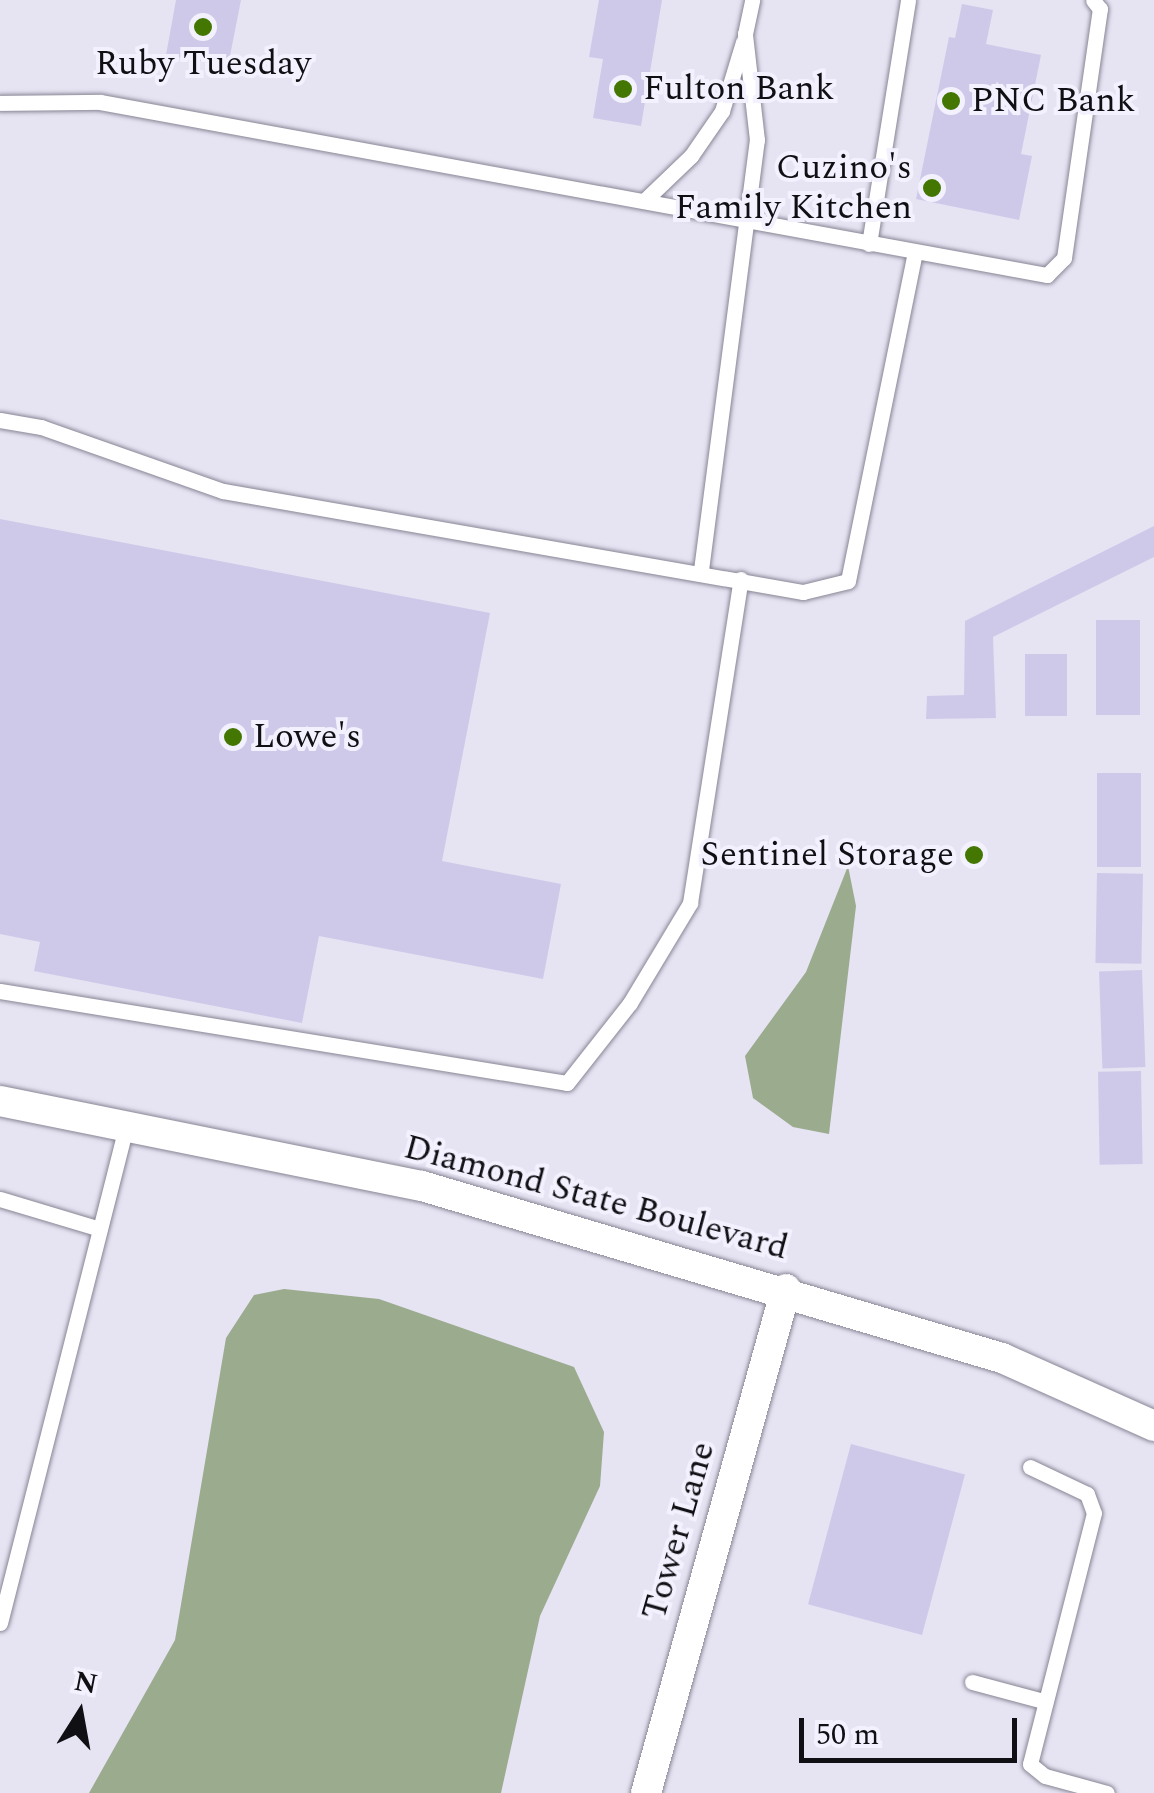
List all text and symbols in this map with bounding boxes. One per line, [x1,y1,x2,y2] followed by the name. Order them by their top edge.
[192,16,214,38] marker: Ruby Tuesday
[95,43,311,85] place label: Ruby Tuesday
[643,68,835,110] place label: Fulton Bank
[612,78,634,100] marker: Fulton Bank
[971,80,1135,122] place label: PNC Bank
[940,90,962,112] marker: PNC Bank
[675,147,912,229] place label: Cuzino's Family Kitchen
[921,177,943,199] marker: Cuzino's Family Kitchen
[253,716,361,758] place label: Lowe's
[222,726,244,748] marker: Lowe's
[701,834,954,876] place label: Sentinel Storage
[963,844,985,866] marker: Sentinel Storage
[399,1126,793,1270] street label: Diamond State Boulevard
[634,1437,724,1625] street label: Tower Lane
[70,1660,101,1706] text: N
[30,1663,130,1763] north arrow
[804,1698,1022,1760] scale bar
[816,1712,879,1758] text: 50 m

